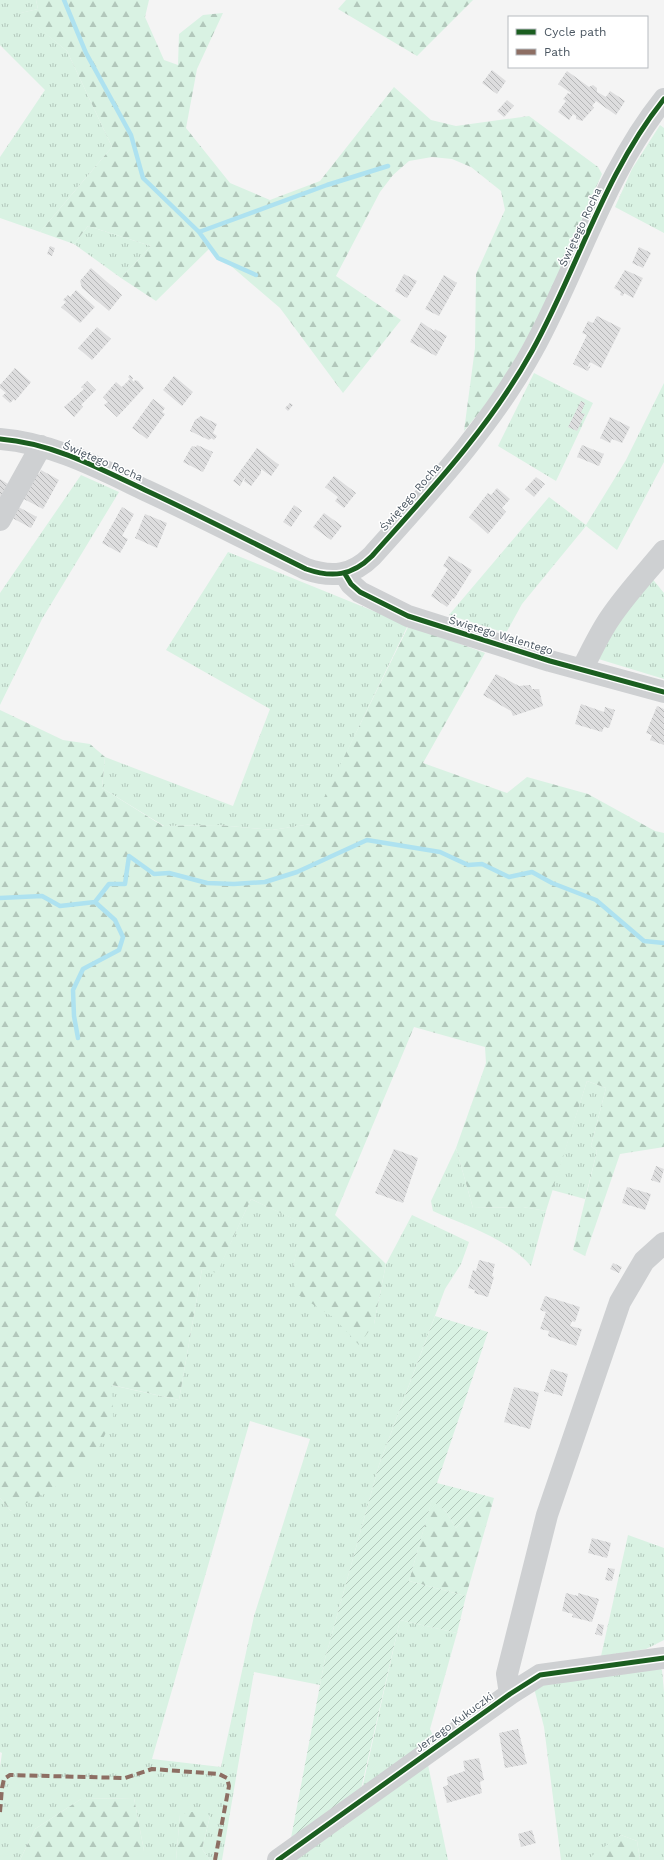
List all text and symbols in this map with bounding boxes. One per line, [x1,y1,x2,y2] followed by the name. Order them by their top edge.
[508,16,648,68] legend
[544,25,606,39] text: Cycle path
[544,45,570,59] text: Path
[556,185,604,269] street label: Świętego Rocha
[61,438,145,484] street label: Świętego Rocha
[377,460,443,534] street label: Świętego Rocha
[447,612,555,658] street label: Świętego Walentego
[413,1690,496,1755] street label: Jerzego Kukuczki

